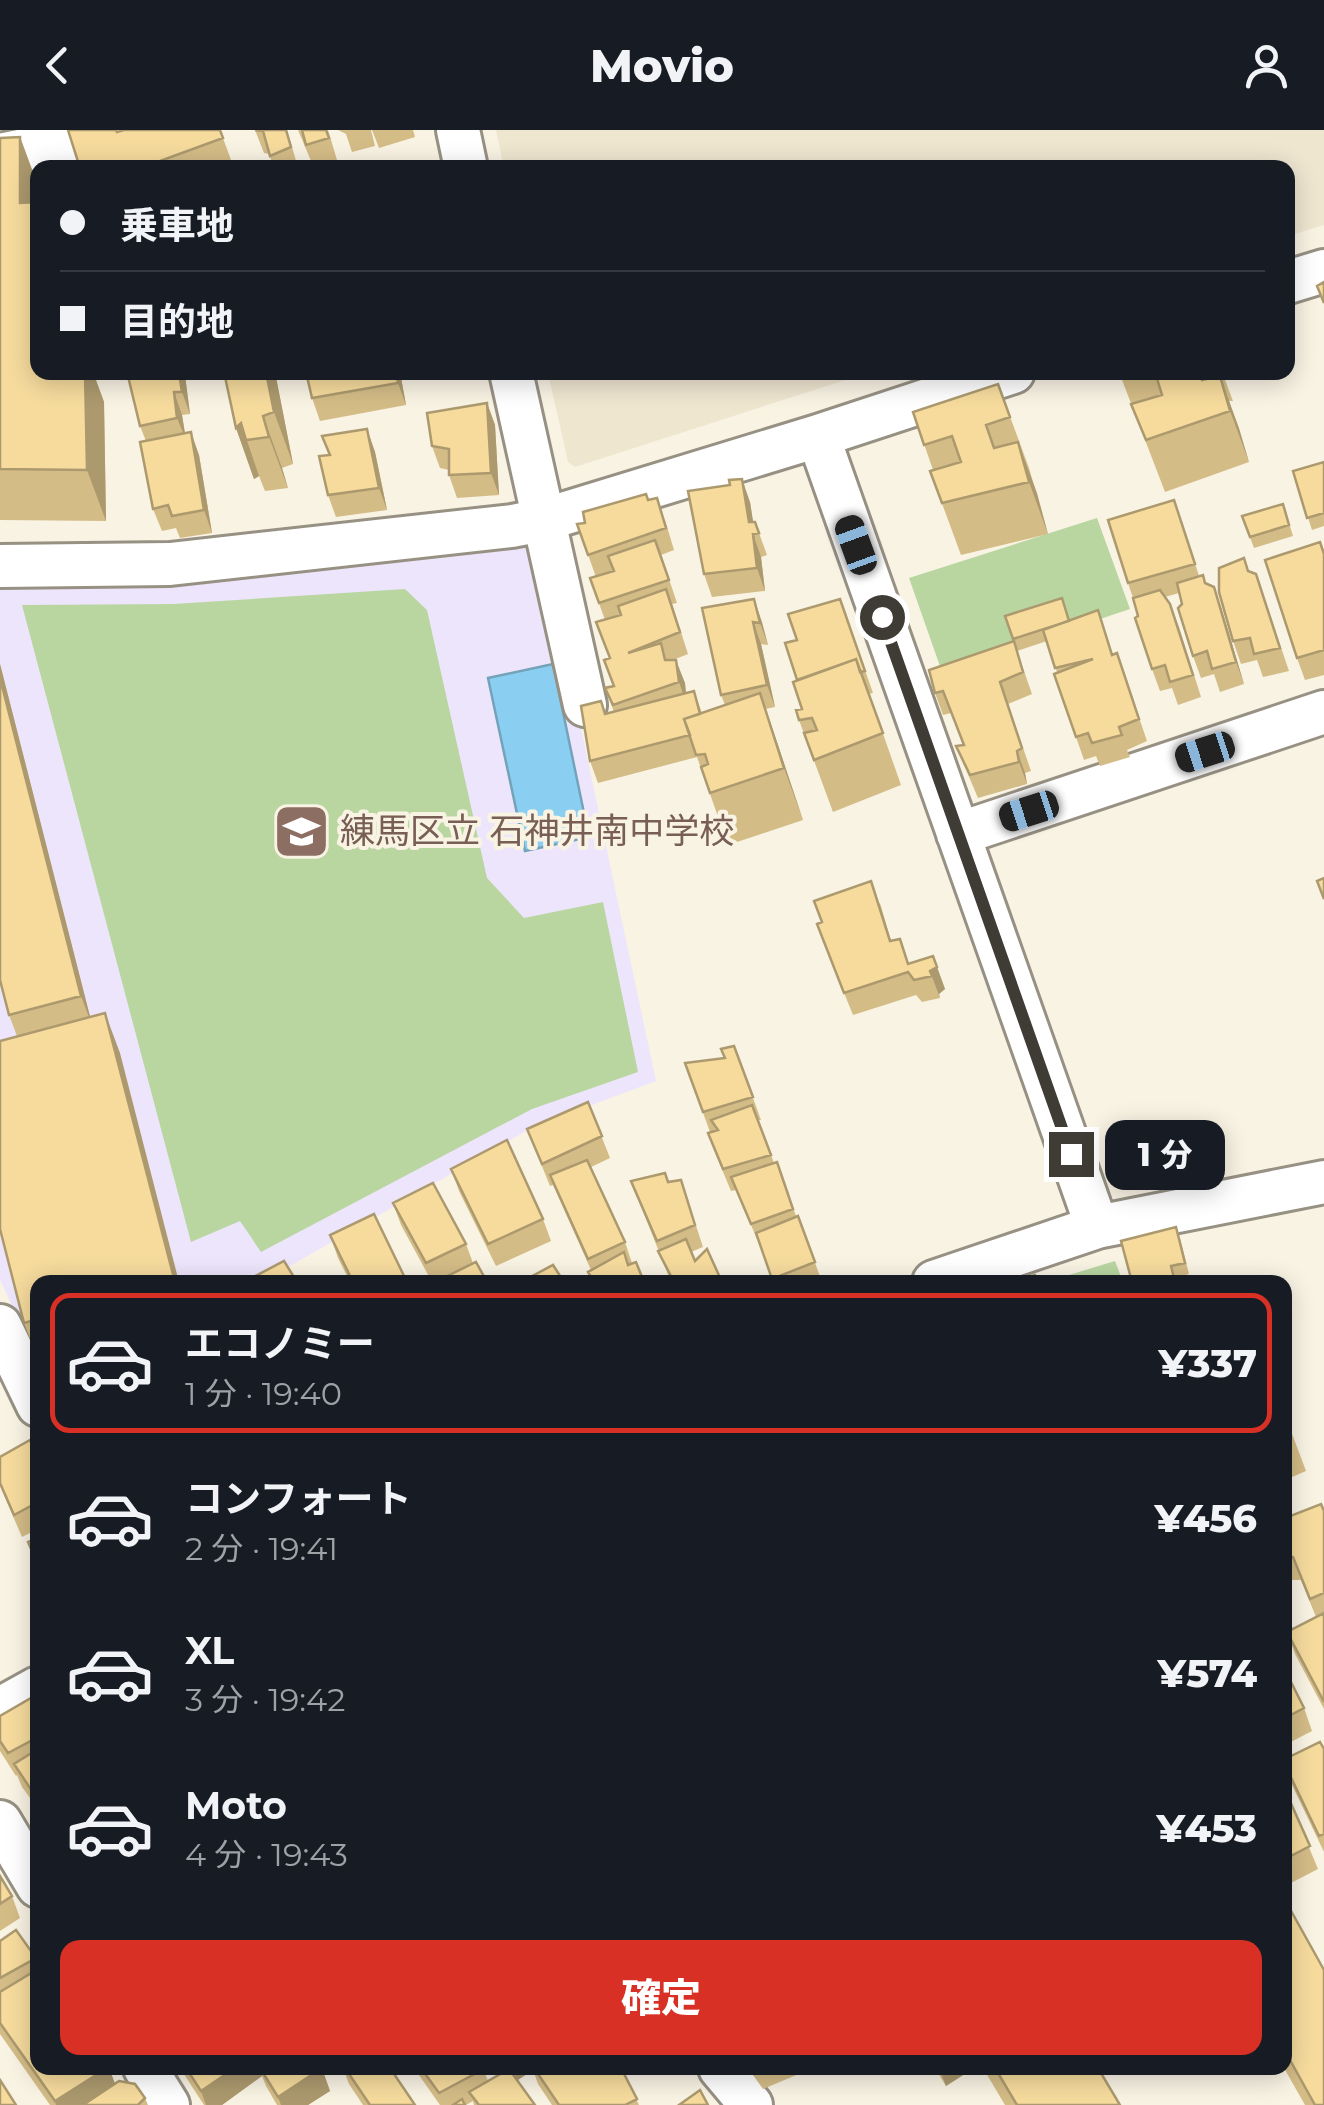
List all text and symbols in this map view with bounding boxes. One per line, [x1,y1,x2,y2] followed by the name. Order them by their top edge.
[30,38,85,93] icon: back
[590,38,734,93] text: Movio
[1239,38,1294,93] icon: person
[120,202,234,249] text: 乗車地
[120,298,234,345] text: 目的地
[832,512,880,578] car
[860,595,905,640] route start
[1172,728,1238,776] car
[996,787,1062,835] car
[271,801,331,861] school or university icon: 練馬区立 石神井南中学校
[340,809,734,852] place label: 練馬区立 石神井南中学校
[1106,1119,1226,1189] callout: 1 分
[1049,1132,1094,1177] route end
[1138,1135,1192,1174] text: 1 分
[65,1318,155,1408] icon: car
[185,1320,375,1367] text: エコノミー
[1159,1340,1257,1387] text: ¥337
[185,1374,342,1413] text: 1 分 · 19:40
[65,1473,155,1563] icon: car
[185,1475,412,1522] text: コンフォート
[1154,1495,1257,1542] text: ¥456
[185,1529,338,1568] text: 2 分 · 19:41
[185,1627,234,1674] text: XL
[65,1628,155,1718] icon: car
[1158,1650,1257,1697] text: ¥574
[185,1680,345,1719] text: 3 分 · 19:42
[185,1782,287,1829] text: Moto
[65,1783,155,1873] icon: car
[1156,1805,1257,1852] text: ¥453
[185,1835,348,1874] text: 4 分 · 19:43
[60,1940,1262,2055] button: 確定

